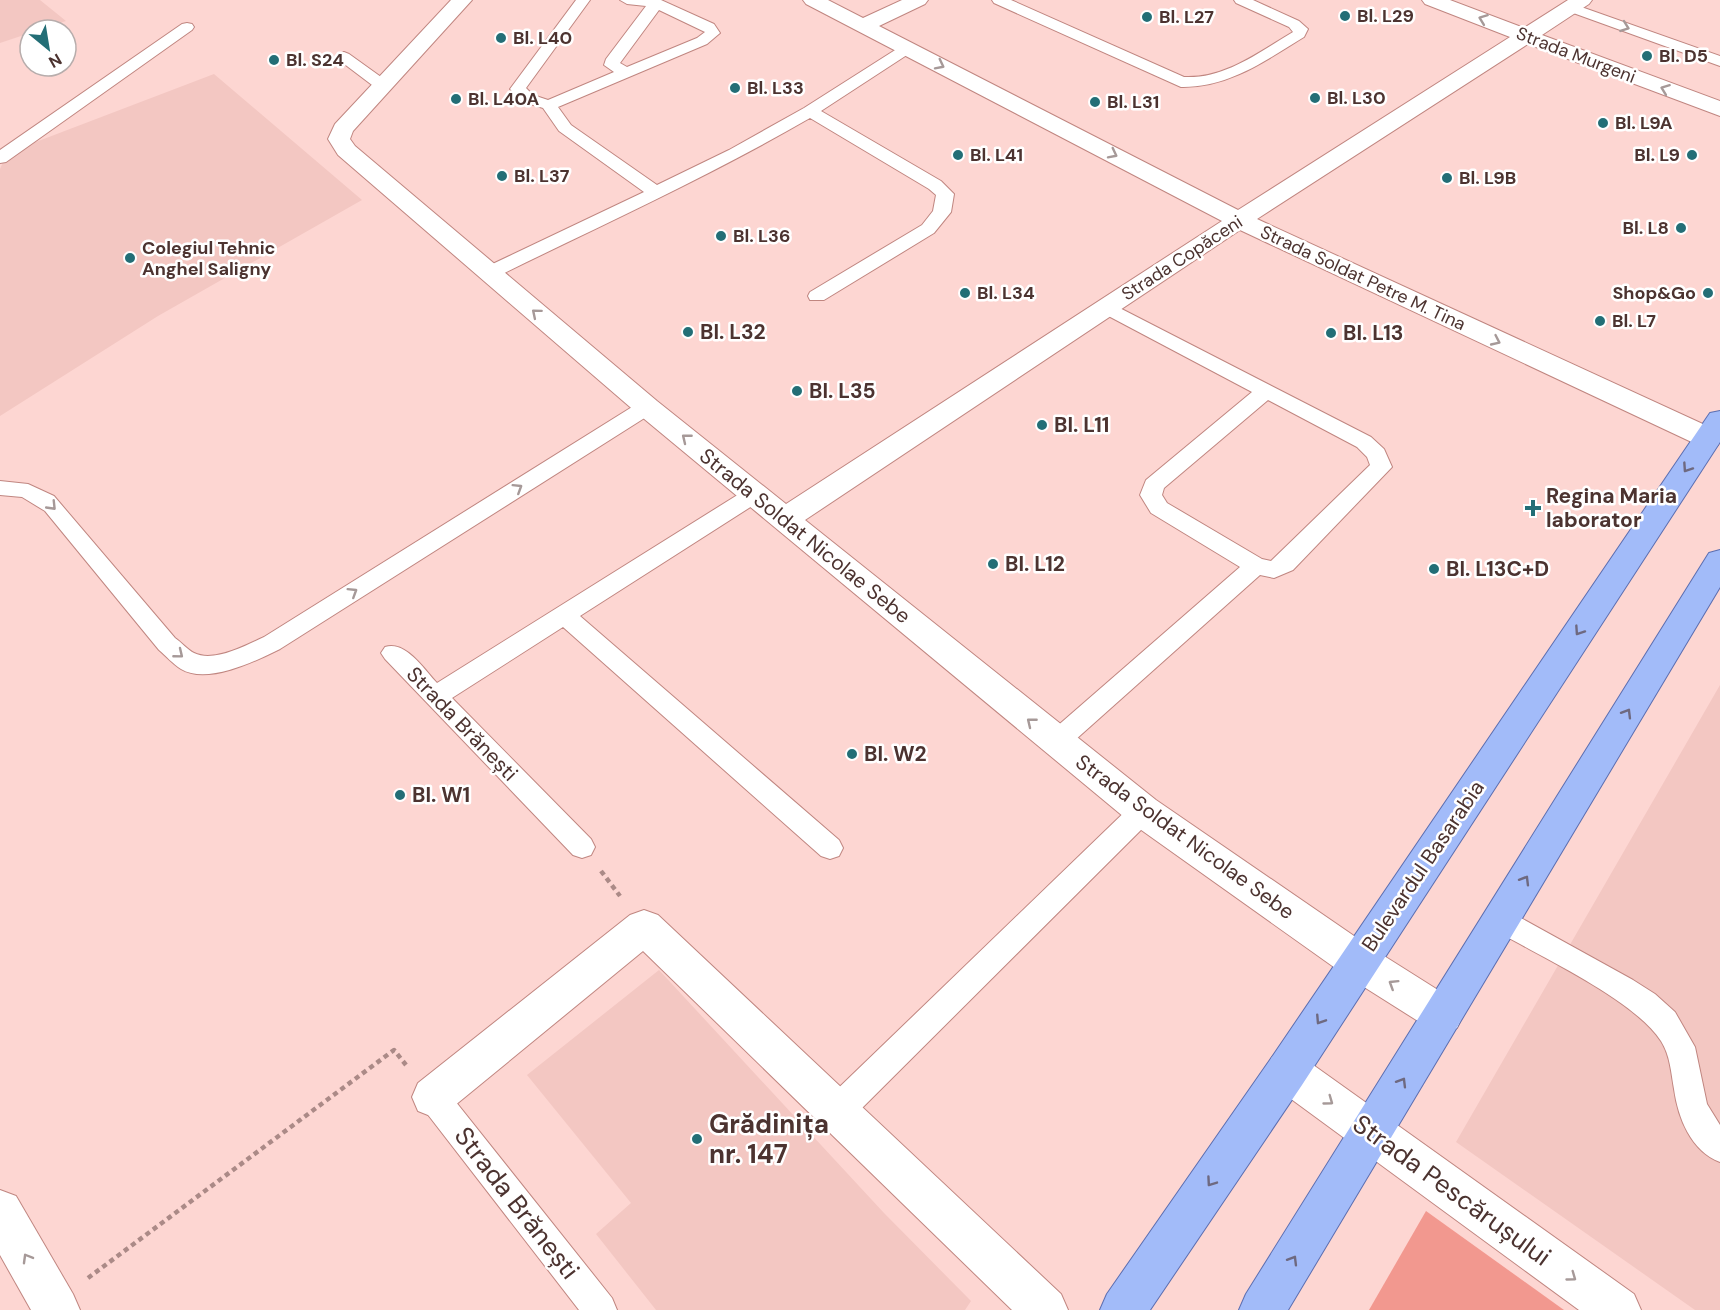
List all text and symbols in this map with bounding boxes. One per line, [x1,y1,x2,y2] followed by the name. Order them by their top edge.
[1357,4,1414,28] place label: Bl. L29
[1159,5,1214,29] place label: Bl. L27
[1338,9,1352,23] marker: Bl. L29
[1140,10,1154,24] marker: Bl. L27
[1478,14,1489,27] one-way arrow
[18,18,78,78] north arrow
[1619,20,1630,32] one-way arrow
[1513,21,1639,89] street label: Strada Murgeni
[513,26,572,50] place label: Bl. L40
[494,31,508,45] marker: Bl. L40
[1659,44,1708,68] place label: Bl. D5
[286,48,344,72] place label: Bl. S24
[45,49,66,73] text: N
[1640,49,1654,63] marker: Bl. D5
[267,53,281,67] marker: Bl. S24
[933,58,944,69] one-way arrow
[747,76,804,100] place label: Bl. L33
[728,81,742,95] marker: Bl. L33
[1660,83,1671,96] one-way arrow
[1327,86,1386,110] place label: Bl. L30
[468,87,539,111] place label: Bl. L40A
[1107,90,1159,114] place label: Bl. L31
[1308,91,1322,105] marker: Bl. L30
[449,92,463,106] marker: Bl. L40A
[1088,95,1102,109] marker: Bl. L31
[1615,111,1673,135] place label: Bl. L9A
[1596,116,1610,130] marker: Bl. L9A
[970,143,1023,167] place label: Bl. L41
[1634,143,1680,167] place label: Bl. L9
[1107,147,1117,158] one-way arrow
[951,148,965,162] marker: Bl. L41
[1685,148,1699,162] marker: Bl. L9
[514,164,570,188] place label: Bl. L37
[1459,166,1516,190] place label: Bl. L9B
[495,169,509,183] marker: Bl. L37
[1440,171,1454,185] marker: Bl. L9B
[1117,210,1247,306] street label: Strada Copăceni
[1623,216,1669,240] place label: Bl. L8
[1256,220,1470,336] street label: Strada Soldat Petre M. Tina
[1674,221,1688,235] marker: Bl. L8
[733,224,790,248] place label: Bl. L36
[714,229,728,243] marker: Bl. L36
[142,236,276,281] place label: Colegiul Tehnic Anghel Saligny
[123,251,137,265] marker: Colegiul Tehnic Anghel Saligny
[977,281,1035,305] place label: Bl. L34
[1612,281,1696,305] place label: Shop&Go
[958,286,972,300] marker: Bl. L34
[1701,286,1715,300] marker: Shop&Go
[532,309,543,320] one-way arrow
[1612,309,1656,333] place label: Bl. L7
[1593,314,1607,328] marker: Bl. L7
[700,318,766,346] place label: Bl. L32
[1343,319,1404,347] place label: Bl. L13
[681,325,695,339] marker: Bl. L32
[1324,326,1338,340] marker: Bl. L13
[1490,333,1501,345] one-way arrow
[809,377,876,405] place label: Bl. L35
[790,384,804,398] marker: Bl. L35
[1054,411,1109,439] place label: Bl. L11
[1035,418,1049,432] marker: Bl. L11
[682,435,693,446] one-way arrow
[694,442,916,630] street label: Strada Soldat Nicolae Sebe
[1684,462,1695,473] one-way arrow
[1546,482,1677,534] place label: Regina Maria laborator
[512,484,522,496] one-way arrow
[45,499,56,510] one-way arrow
[1524,499,1542,517] marker: Regina Maria laborator
[1005,550,1065,578] place label: Bl. L12
[1446,555,1549,583] place label: Bl. L13C+D
[986,557,1000,571] marker: Bl. L12
[1427,562,1441,576] marker: Bl. L13C+D
[346,589,357,600] one-way arrow
[1575,624,1586,635] one-way arrow
[172,647,183,658] one-way arrow
[400,661,524,787] street label: Strada Brănești
[1619,709,1630,720] one-way arrow
[1027,718,1038,729] one-way arrow
[864,740,927,768] place label: Bl. W2
[845,747,859,761] marker: Bl. W2
[1070,748,1300,926] street label: Strada Soldat Nicolae Sebe
[1355,775,1491,957] street label: Bulevardul Basarabia
[412,781,470,809] place label: Bl. W1
[393,788,407,802] marker: Bl. W1
[1518,876,1530,886] one-way arrow
[1389,979,1399,991] one-way arrow
[1316,1014,1327,1025] one-way arrow
[1394,1078,1406,1088] one-way arrow
[1322,1094,1333,1105] one-way arrow
[709,1107,829,1171] place label: Grădinița nr. 147
[1346,1107,1558,1273] street label: Strada Pescărușului
[447,1120,587,1286] street label: Strada Brănești
[690,1132,704,1146] marker: Grădinița nr. 147
[1207,1175,1218,1186] one-way arrow
[23,1254,34,1264] one-way arrow
[1285,1256,1297,1266] one-way arrow
[1565,1270,1576,1281] one-way arrow

